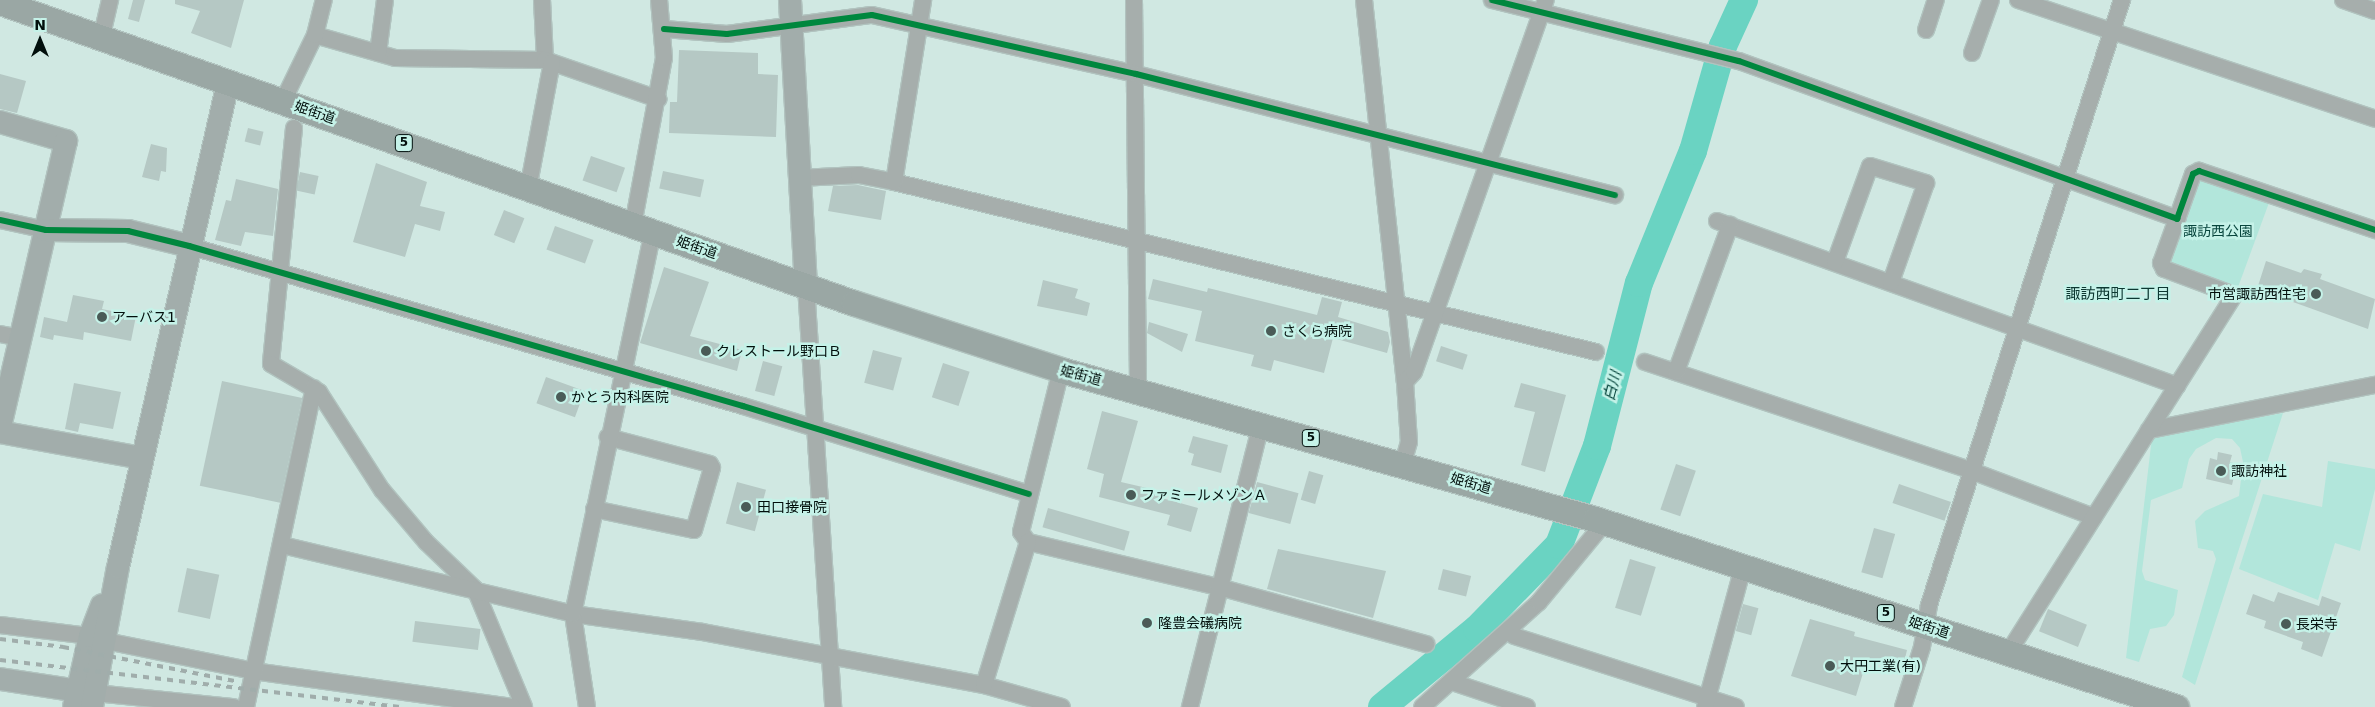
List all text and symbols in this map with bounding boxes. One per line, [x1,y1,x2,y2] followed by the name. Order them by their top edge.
[15,15,65,65] north arrow
[34,17,46,33] text: N
[292,97,338,127] street label: 姫街道
[394,134,414,152] road number: 5
[2183,223,2253,239] park label: 諏訪西公園
[674,232,720,262] street label: 姫街道
[2066,286,2170,304] district label: 諏訪西町二丁目
[2208,286,2306,302] place label: 市営諏訪西住宅
[2310,288,2322,300] marker: 市営諏訪西住宅
[112,309,176,325] place label: アーバス1
[96,311,108,323] marker: アーバス1
[1282,323,1352,339] place label: さくら病院
[1264,324,1278,338] marker: さくら病院
[716,343,842,359] place label: クレストール野口Ｂ
[700,345,712,357] marker: クレストール野口Ｂ
[1059,361,1103,389] street label: 姫街道
[1600,369,1626,403] water label: 白川
[571,389,669,405] place label: かとう内科医院
[555,391,567,403] marker: かとう内科医院
[1301,428,1321,448] road number: 5
[2231,463,2287,479] place label: 諏訪神社
[2215,465,2227,477] marker: 諏訪神社
[1448,469,1494,497] street label: 姫街道
[1141,487,1267,503] place label: ファミールメゾンＡ
[1125,489,1137,501] marker: ファミールメゾンＡ
[757,499,827,515] place label: 田口接骨院
[739,500,753,514] marker: 田口接骨院
[1876,604,1896,622] road number: 5
[1906,613,1952,641] street label: 姫街道
[1158,615,1242,631] place label: 隆豊会礒病院
[1140,616,1154,630] marker: 隆豊会礒病院
[2296,616,2338,632] place label: 長栄寺
[2280,618,2292,630] marker: 長栄寺
[1840,658,1921,674] place label: 大円工業(有)
[1824,660,1836,672] marker: 大円工業(有)

